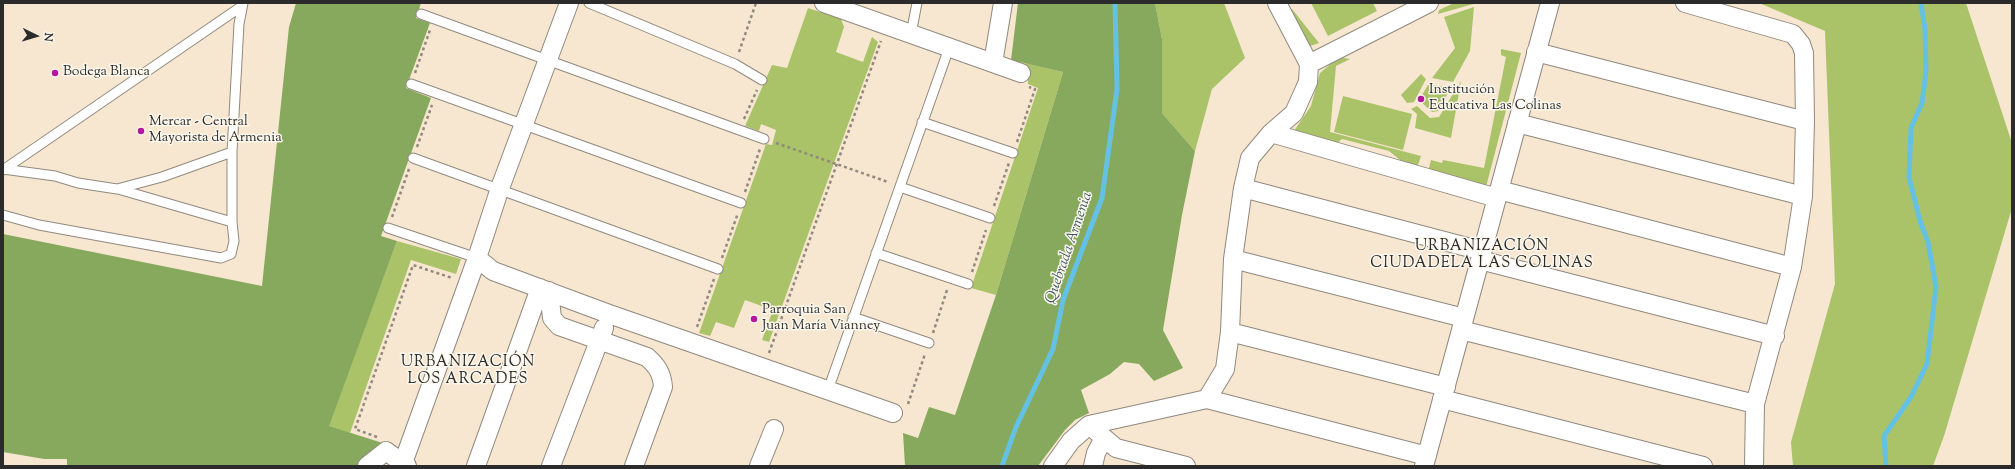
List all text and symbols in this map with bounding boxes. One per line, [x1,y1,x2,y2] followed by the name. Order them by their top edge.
[16,16,56,56] north arrow
[40,32,56,42] text: N
[63,65,150,81] place label: Bodega Blanca
[50,68,60,78] marker: Bodega Blanca
[1429,83,1561,116] place label: Institución Educativa Las Colinas
[1416,94,1426,104] marker: Institución Educativa Las Colinas
[149,115,282,148] place label: Mercar - Central Mayorista de Armenia
[136,126,146,136] marker: Mercar - Central Mayorista de Armenia
[1043,190,1097,306] water label: Quebrada Armenia
[1370,238,1594,273] district label: URBANIZACIÓN CIUDADELA LAS COLINAS
[762,303,880,336] place label: Parroquia San Juan María Vianney
[749,314,759,324] marker: Parroquia San Juan María Vianney
[401,354,535,389] district label: URBANIZACIÓN LOS ARCADES

